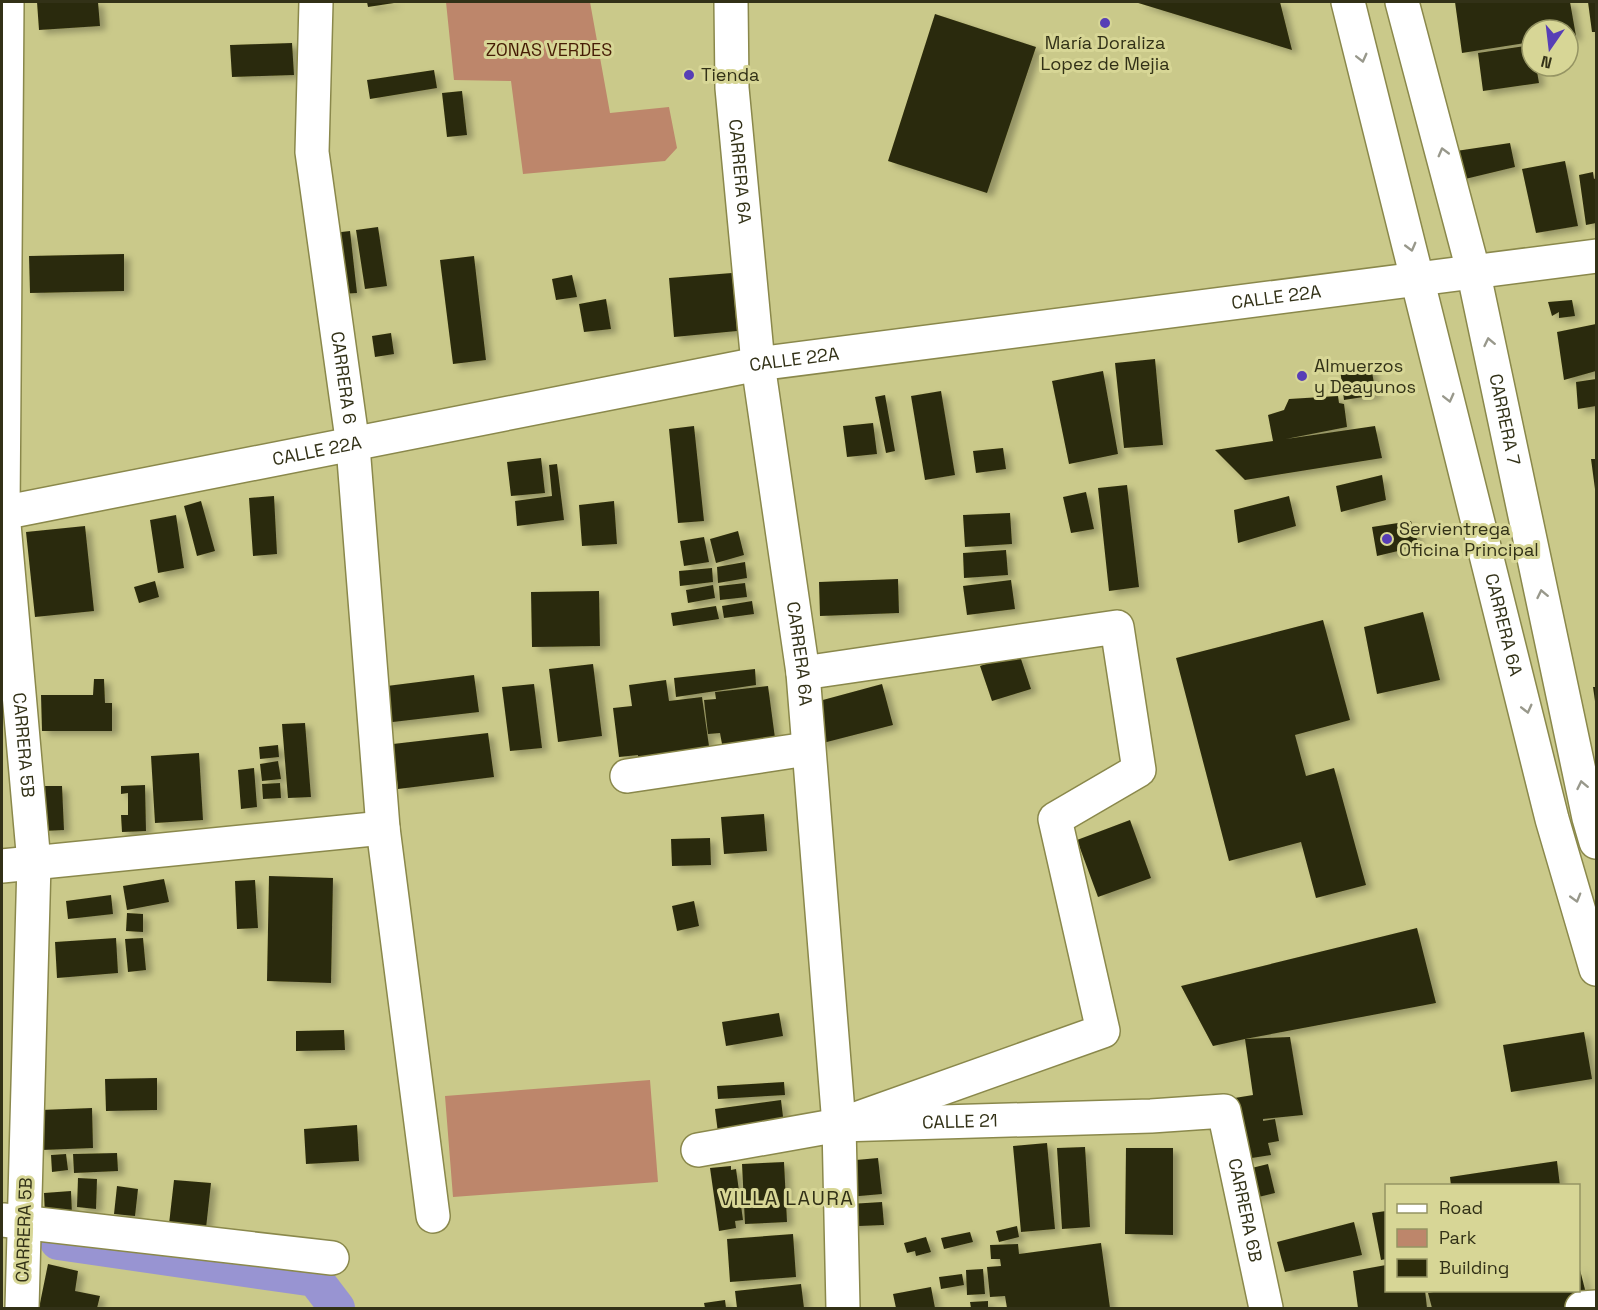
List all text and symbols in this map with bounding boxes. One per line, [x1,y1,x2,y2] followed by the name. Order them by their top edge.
[1098,16,1112,30] marker: María Doraliza Lopez de Mejia
[1520,18,1580,78] north arrow
[1040,31,1170,75] place label: María Doraliza Lopez de Mejia
[486,38,612,61] park label: ZONAS VERDES
[1539,51,1554,74] text: N
[1355,53,1368,63] one-way arrow
[701,63,759,86] place label: Tienda
[682,68,696,82] marker: Tienda
[724,118,757,225] street label: CARRERA 6A
[1438,147,1451,157] one-way arrow
[1403,242,1416,252] one-way arrow
[1230,280,1322,314] street label: CALLE 22A
[326,330,362,426] street label: CARRERA 6
[1483,337,1496,347] one-way arrow
[747,342,840,376] street label: CALLE 22A
[1314,354,1416,398] place label: Almuerzos y Deayunos
[1295,369,1309,383] marker: Almuerzos y Deayunos
[1484,372,1526,467] street label: CARRERA 7
[1441,393,1454,403] one-way arrow
[270,430,363,470] street label: CALLE 22A
[1399,517,1539,561] place label: Servientrega Oficina Principal
[1380,532,1394,546] marker: Servientrega Oficina Principal
[1480,571,1528,679] street label: CARRERA 6A
[1536,589,1549,599] one-way arrow
[782,600,818,707] street label: CARRERA 6A
[8,691,40,799] street label: CARRERA 5B
[1519,704,1532,714] one-way arrow
[1576,780,1589,790] one-way arrow
[1569,892,1581,903] one-way arrow
[922,1108,998,1134] street label: CALLE 21
[1223,1156,1268,1264] street label: CARRERA 6B
[10,1177,37,1283] street label: CARRERA 5B
[1385,1184,1580,1292] legend
[720,1185,854,1211] district label: VILLA LAURA
[1439,1196,1483,1219] text: Road
[1439,1226,1477,1249] text: Park
[1439,1256,1509,1279] text: Building

